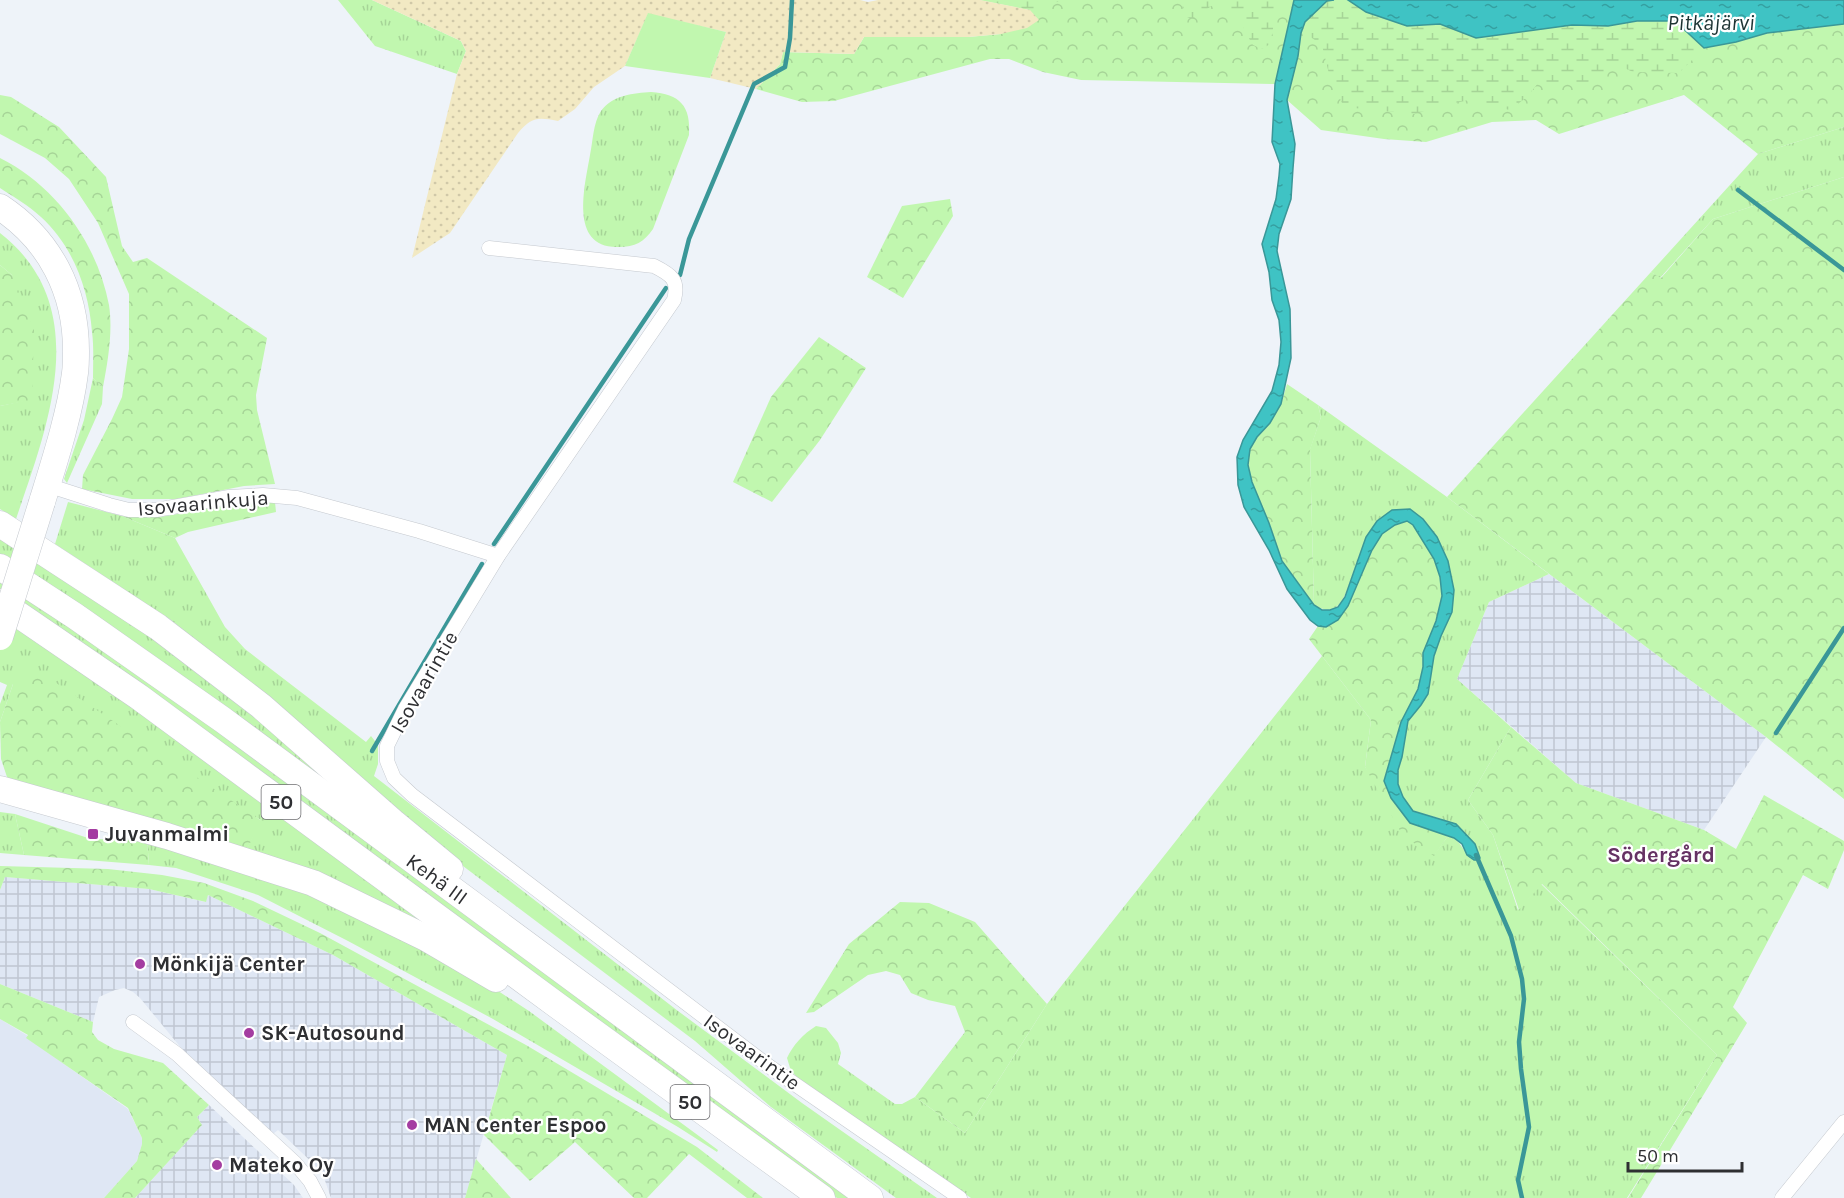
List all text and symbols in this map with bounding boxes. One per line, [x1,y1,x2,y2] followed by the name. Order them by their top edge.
[1667,10,1755,36] water label: Pitkäjärvi
[137,485,269,521] street label: Isovaarinkuja
[385,627,463,737] street label: Isovaarintie
[262,785,300,819] road number: 50
[105,822,229,846] place label: Juvanmalmi
[86,827,100,841] marker: Juvanmalmi
[1607,842,1715,868] district label: Södergård
[401,849,473,909] street label: Kehä III
[152,952,305,976] place label: Mönkijä Center
[133,957,147,971] marker: Mönkijä Center
[699,1009,805,1095] street label: Isovaarintie
[261,1021,405,1045] place label: SK-Autosound
[242,1026,256,1040] marker: SK-Autosound
[670,1085,710,1119] road number: 50
[424,1113,606,1137] place label: MAN Center Espoo
[405,1118,419,1132] marker: MAN Center Espoo
[1628,1135,1742,1173] scale bar
[1637,1145,1679,1167] text: 50 m
[229,1153,334,1177] place label: Mateko Oy
[210,1158,224,1172] marker: Mateko Oy

